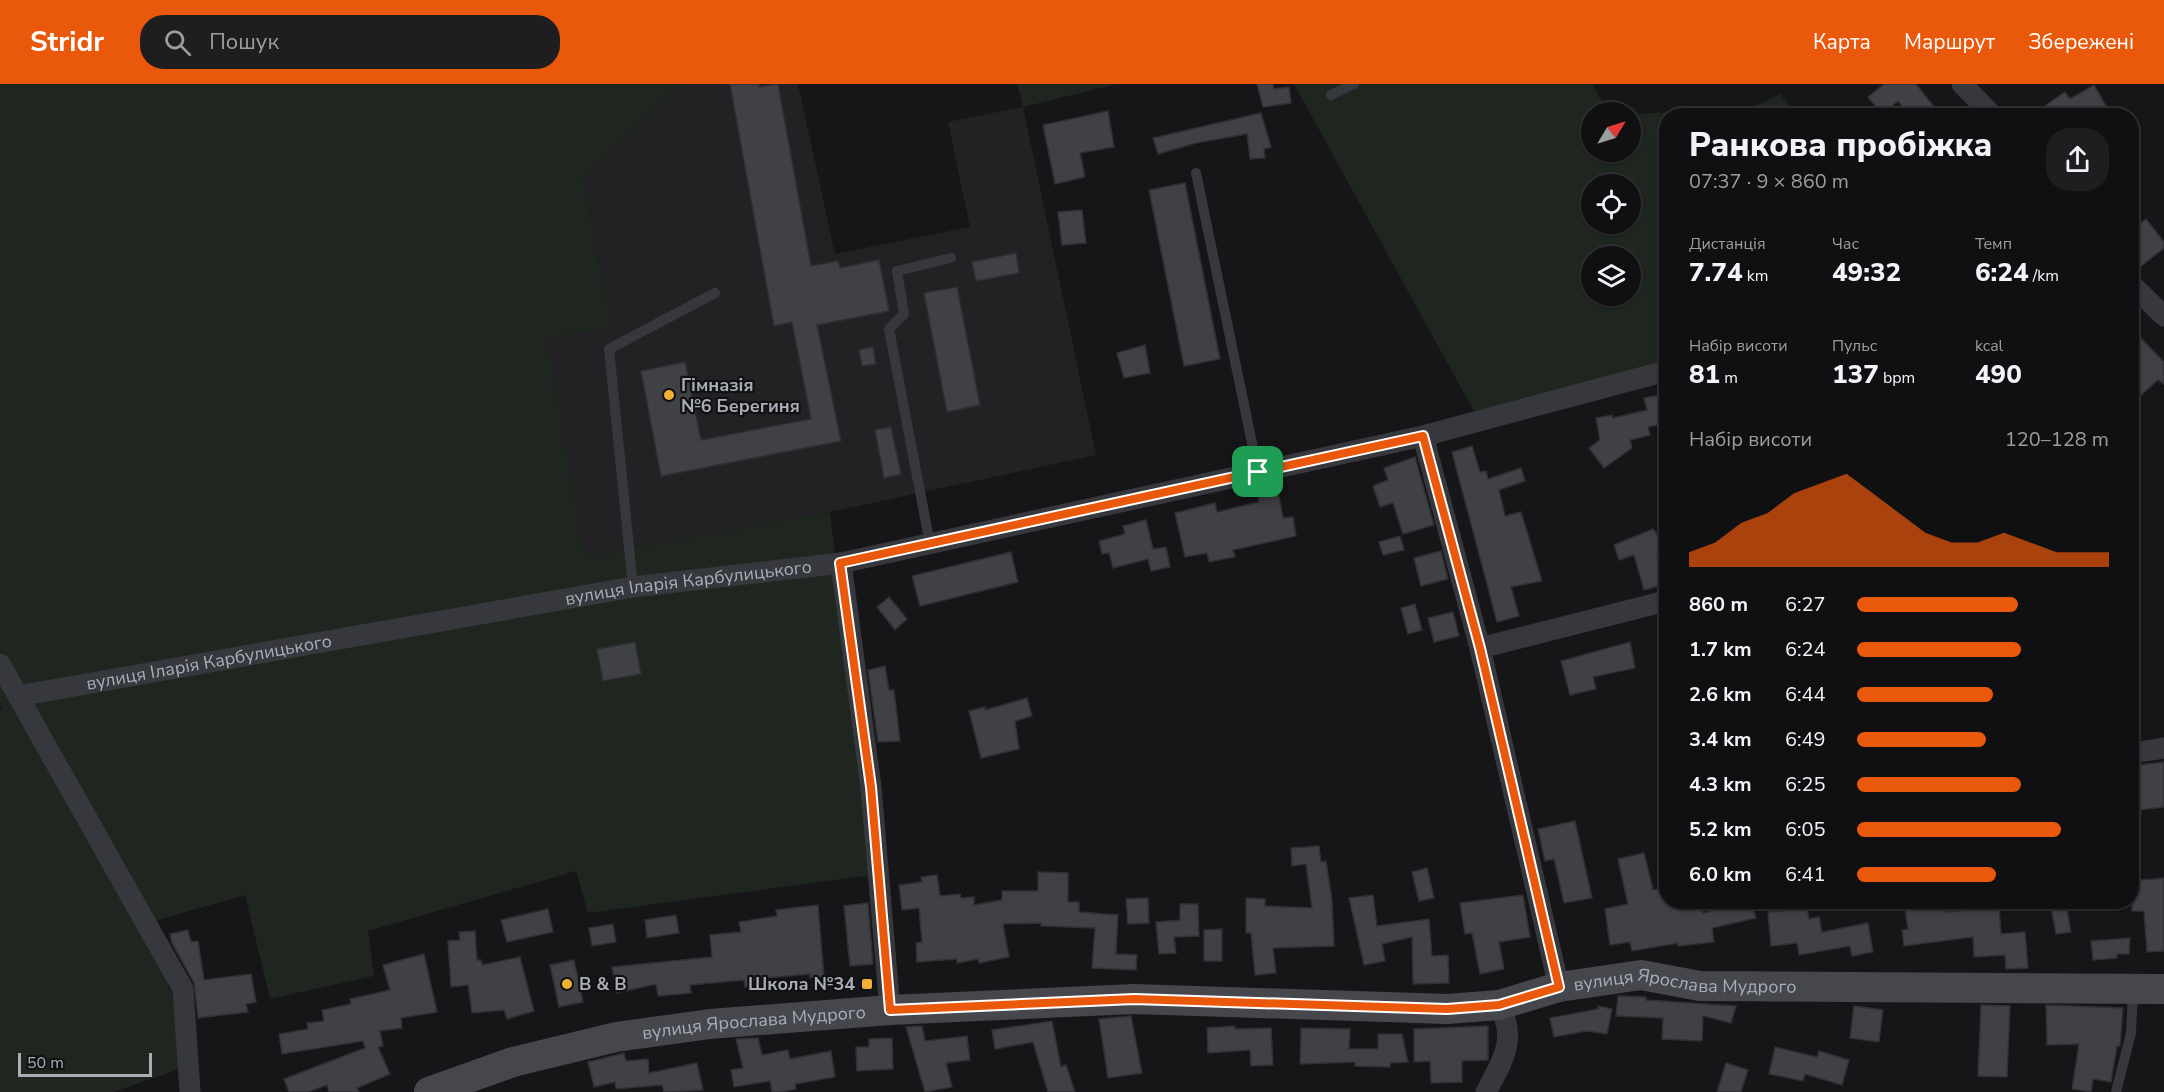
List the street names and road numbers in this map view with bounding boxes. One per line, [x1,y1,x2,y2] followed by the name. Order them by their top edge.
[563,554,813,611] street label: вулиця Іларія Карбулицького
[84,629,334,696] street label: вулиця Іларія Карбулицького
[1572,963,1797,999] street label: вулиця Ярослава Мудрого
[641,1000,867,1045] street label: вулиця Ярослава Мудрого

